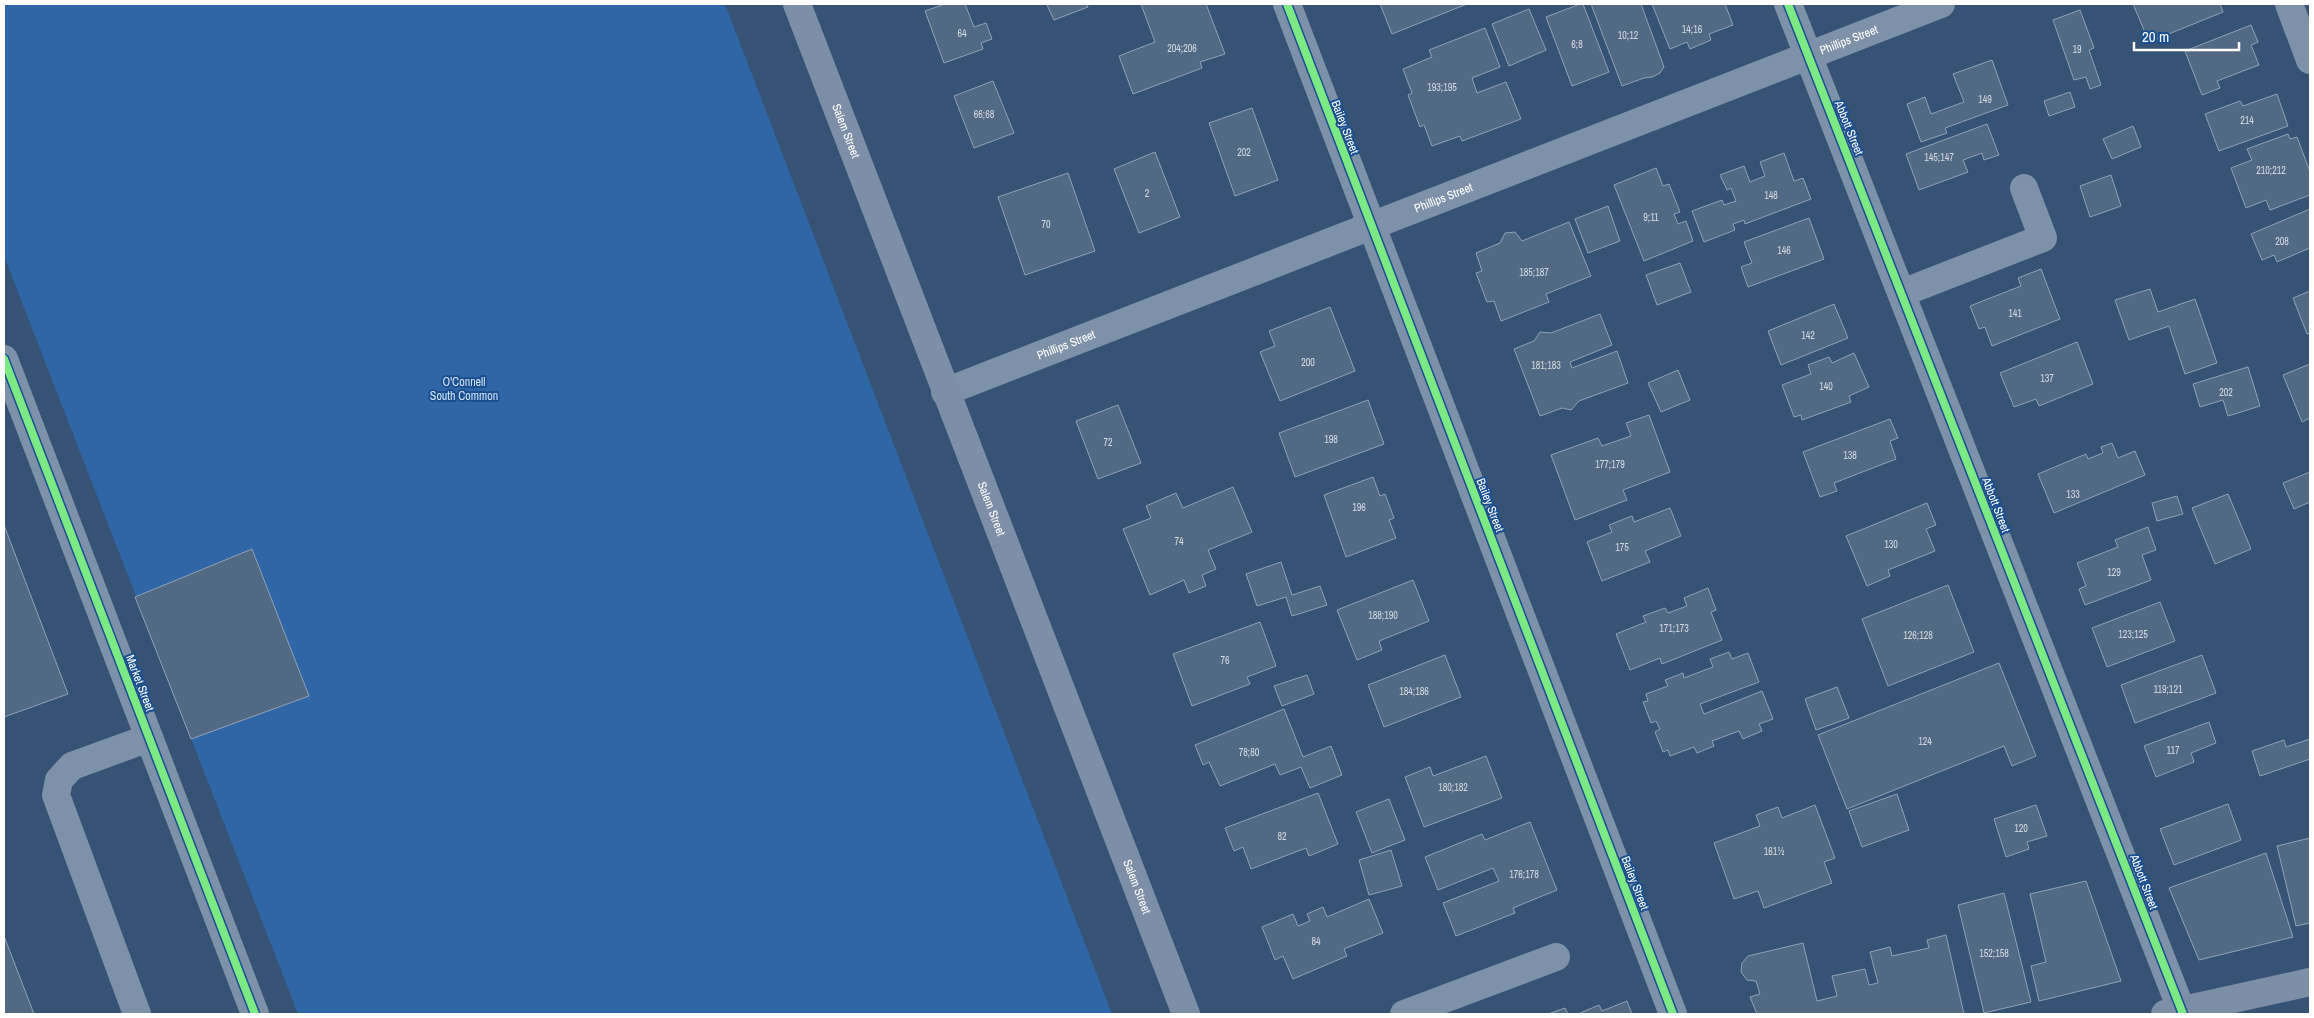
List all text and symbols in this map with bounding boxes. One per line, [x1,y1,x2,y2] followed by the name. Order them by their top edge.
[2134,20,2239,52] scale bar
[1817,21,1881,59] street label: Phillips Street
[1682,23,1703,36] house number: 14;16
[2142,26,2169,47] text: 20 m
[957,27,967,40] house number: 64
[1618,29,1639,42] house number: 10;12
[1571,38,1583,51] house number: 6;8
[1167,42,1197,55] house number: 204;206
[2072,43,2082,56] house number: 19
[1427,81,1457,94] house number: 193;195
[1978,93,1992,106] house number: 149
[1830,97,1867,158] street label: Abbott Street
[1327,98,1363,156] street label: Bailey Street
[828,101,864,161] street label: Salem Street
[974,108,995,121] house number: 66;68
[2240,114,2254,127] house number: 214
[1237,146,1251,159] house number: 202
[1924,151,1954,164] house number: 145;147
[2256,164,2286,177] house number: 210;212
[1412,179,1475,216] street label: Phillips Street
[1145,187,1150,200] house number: 2
[1764,189,1778,202] house number: 148
[1643,211,1659,224] house number: 9;11
[1041,218,1051,231] house number: 70
[2275,235,2289,248] house number: 208
[1777,244,1791,257] house number: 146
[1519,266,1549,279] house number: 185;187
[2008,307,2022,320] house number: 141
[1035,326,1098,363] street label: Phillips Street
[1801,329,1815,342] house number: 142
[1301,356,1315,369] house number: 200
[1531,359,1561,372] house number: 181;183
[2040,372,2054,385] house number: 137
[430,374,498,404] park label: O'Connell South Common
[1819,380,1833,393] house number: 140
[2219,386,2233,399] house number: 202
[1324,433,1338,446] house number: 198
[1103,436,1113,449] house number: 72
[1843,449,1857,462] house number: 138
[1595,458,1625,471] house number: 177;179
[1978,474,2014,535] street label: Abbott Street
[1472,476,1508,534] street label: Bailey Street
[974,479,1009,539] street label: Salem Street
[2066,488,2080,501] house number: 133
[1352,501,1366,514] house number: 196
[1174,535,1184,548] house number: 74
[1884,538,1898,551] house number: 130
[1615,541,1629,554] house number: 175
[2107,566,2121,579] house number: 129
[1368,609,1398,622] house number: 188;190
[1659,622,1689,635] house number: 171;173
[2118,628,2148,641] house number: 123;125
[1903,629,1933,642] house number: 126;128
[122,653,158,714] street label: Market Street
[1220,654,1230,667] house number: 76
[2153,683,2183,696] house number: 119;121
[1399,685,1429,698] house number: 184;186
[1918,735,1932,748] house number: 124
[2166,744,2180,757] house number: 117
[1239,746,1260,759] house number: 78;80
[1438,781,1468,794] house number: 180;182
[2014,822,2028,835] house number: 120
[1277,830,1287,843] house number: 82
[1764,845,1784,858] house number: 161½
[2126,851,2162,912] street label: Abbott Street
[1617,854,1653,912] street label: Bailey Street
[1119,857,1155,916] street label: Salem Street
[1509,868,1539,881] house number: 176;178
[1311,935,1321,948] house number: 84
[1979,947,2009,960] house number: 152;158

